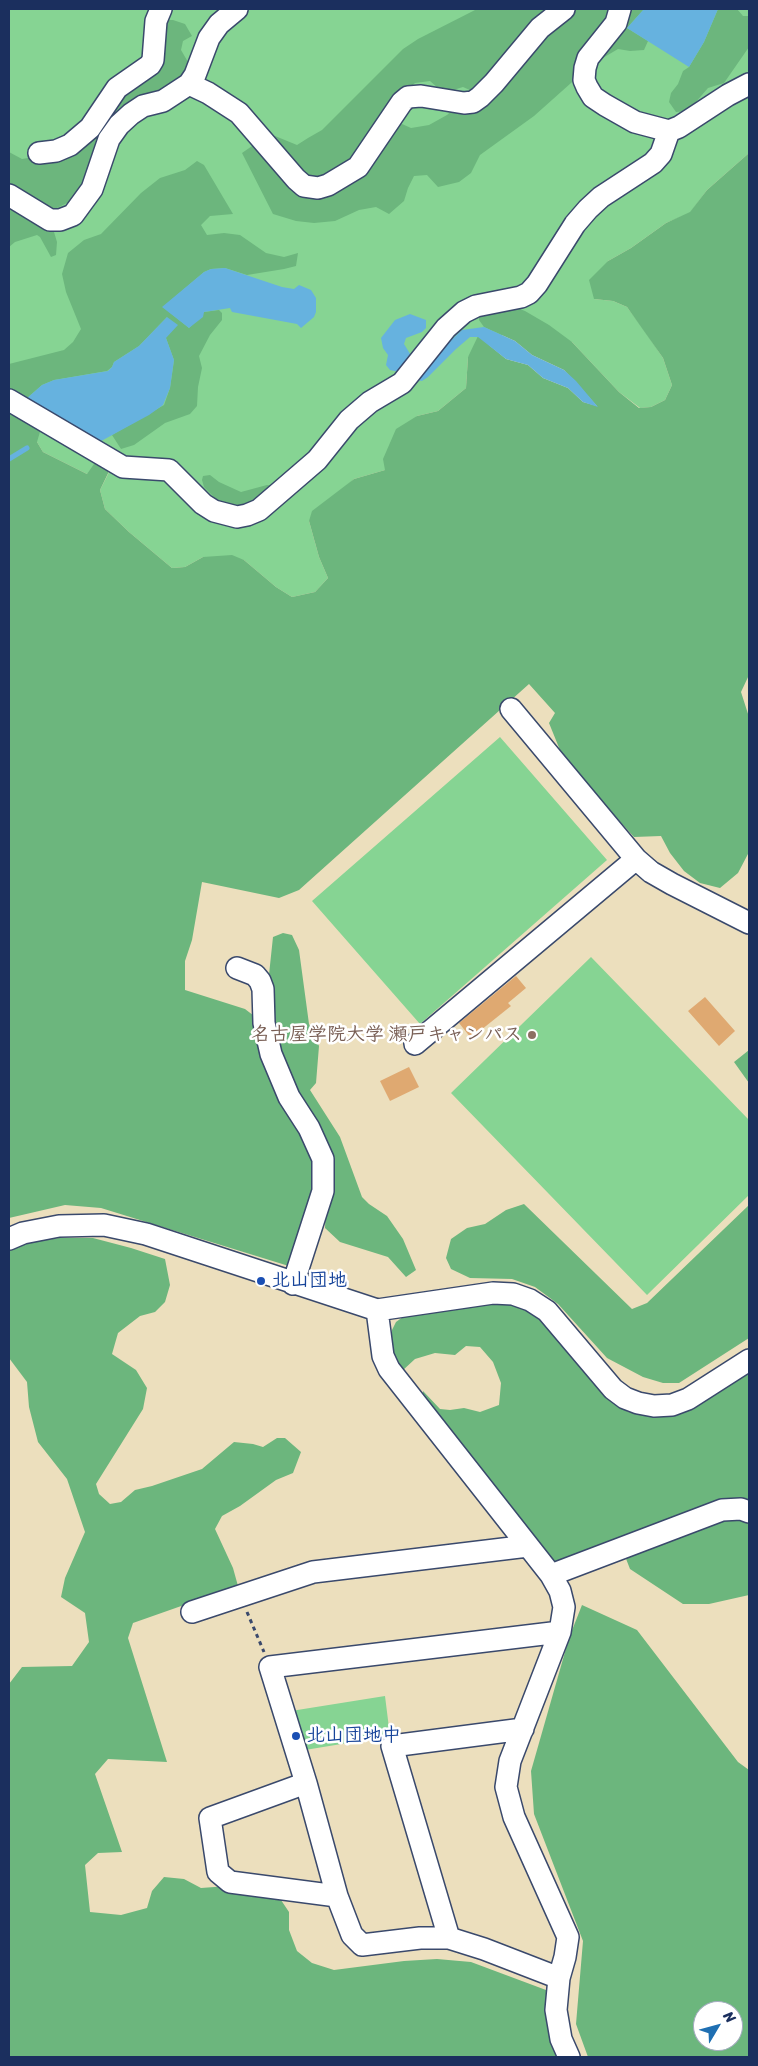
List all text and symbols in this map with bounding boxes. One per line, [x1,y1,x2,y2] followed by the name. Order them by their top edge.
[251,1024,522,1046] place label: 名古屋学院大学 瀬戸キャンパス
[526,1029,538,1041] marker: 名古屋学院大学 瀬戸キャンパス
[271,1270,347,1292] place label: 北山団地
[255,1275,267,1287] marker: 北山団地
[306,1725,401,1747] place label: 北山団地中
[290,1730,302,1742] marker: 北山団地中
[693,2001,743,2051] north arrow
[717,2006,742,2029] text: N

